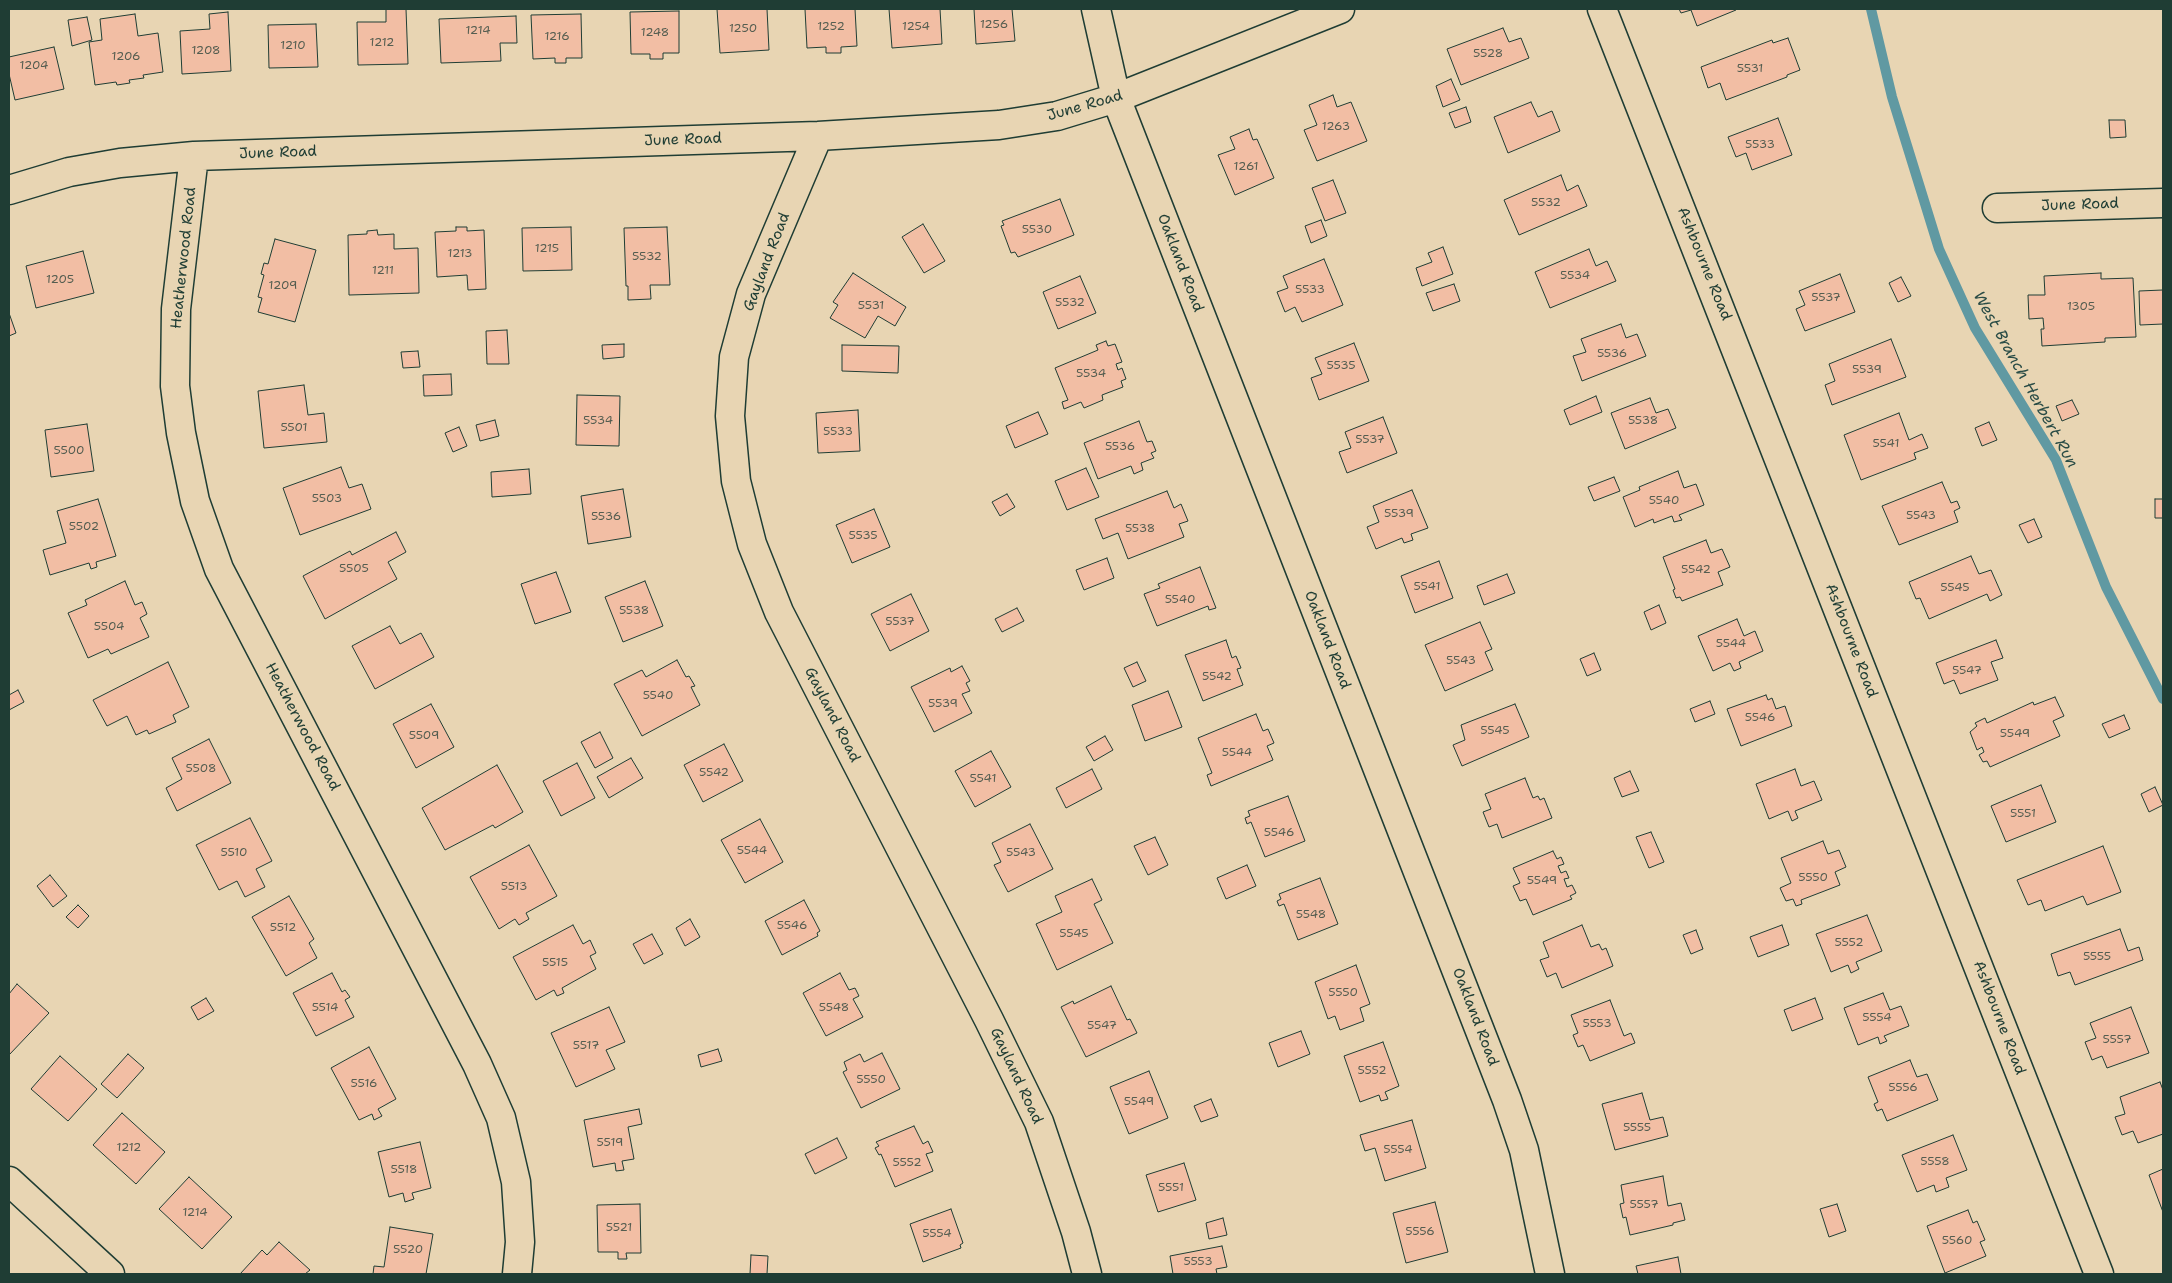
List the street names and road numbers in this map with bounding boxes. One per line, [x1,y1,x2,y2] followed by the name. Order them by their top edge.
[1045,87,1125,125] street label: June Road
[644,130,722,150] street label: June Road
[239,143,317,163] street label: June Road
[168,186,200,330] street label: Heatherwood Road
[2041,195,2119,215] street label: June Road
[1673,205,1735,323] street label: Ashbourne Road
[740,210,794,314] street label: Gayland Road
[1153,211,1207,315] street label: Oakland Road
[1821,581,1881,701] street label: Ashbourne Road
[1300,588,1354,692] street label: Oakland Road
[261,660,343,794] street label: Heatherwood Road
[800,664,864,766] street label: Gayland Road
[1969,958,2029,1078] street label: Ashbourne Road
[1448,965,1502,1069] street label: Oakland Road
[986,1025,1046,1127] street label: Gayland Road

